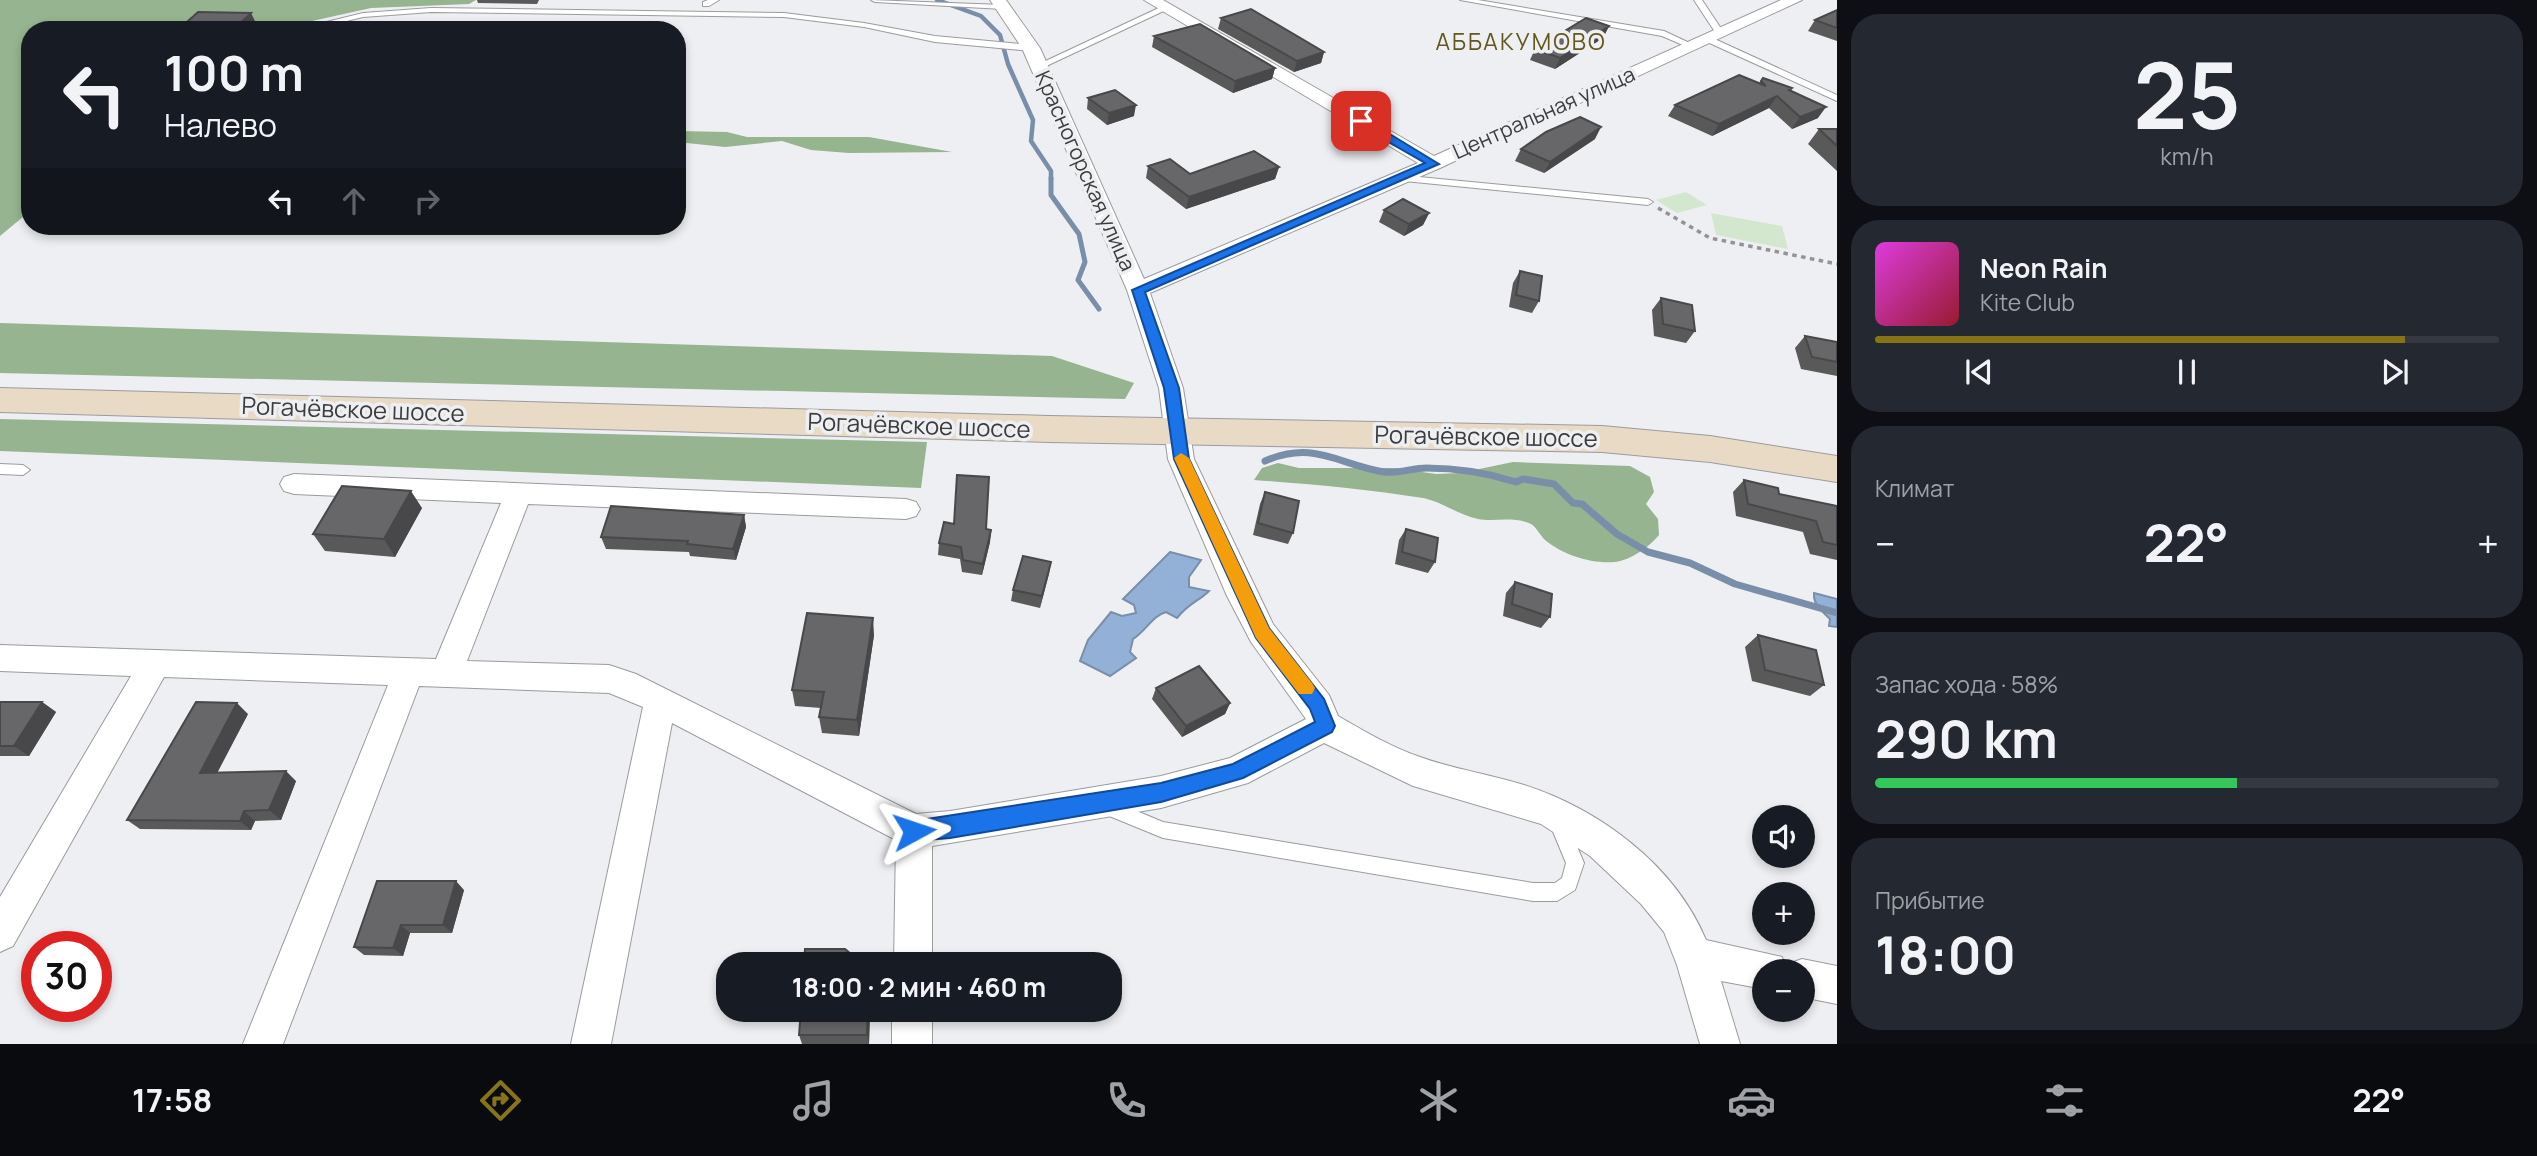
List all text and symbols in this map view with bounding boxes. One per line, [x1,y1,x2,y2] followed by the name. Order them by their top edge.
[1435,25,1607,57] district label: АББАКУМОВО
[2133,32,2241,156] text: 25
[164,39,304,106] text: 100 m
[49,49,140,140] icon: left
[1448,59,1639,165] street label: Центральная улица
[1029,66,1143,275] street label: Красногорская улица
[1331,91,1391,151] pin
[1342,102,1380,140] icon: arrive
[164,103,277,147] text: Налево
[2160,140,2214,172] text: km/h
[262,182,300,220] icon: left
[335,182,373,220] icon: ahead
[408,182,446,220] icon: right
[1980,250,2108,286] text: Neon Rain
[1980,286,2075,318] text: Kite Club
[1960,353,1998,391] icon: previous
[2168,353,2206,391] icon: pause
[2376,353,2414,391] icon: next
[241,388,465,429] street label: Рогачёвское шоссе
[807,404,1031,445] street label: Рогачёвское шоссе
[1374,417,1598,454] street label: Рогачёвское шоссе
[1875,472,1954,504] text: Климат
[2144,507,2229,578] text: 22°
[1875,517,1896,569] text: −
[2477,517,2499,569] text: +
[1875,668,2058,700] text: Запас хода · 58%
[1875,703,2058,774] text: 290 km
[877,794,951,868] position arrow
[1752,805,1815,1022] map controls
[1752,805,1815,868] button: sound
[1752,882,1815,945] button: +
[1875,884,1985,916] text: Прибытие
[1875,919,2016,990] text: 18:00
[21,931,112,1022] speed limit sign: 30
[1752,959,1815,1022] button: −
[792,969,1046,1005] text: 18:00 · 2 мин · 460 m
[476,1076,525,1125] icon: directions
[789,1076,838,1125] icon: music
[1102,1076,1151,1125] icon: phone
[1414,1076,1463,1125] icon: climate
[1727,1076,1776,1125] icon: car
[2040,1076,2089,1125] icon: filters
[132,1078,212,1122] text: 17:58
[2353,1078,2405,1122] text: 22°

